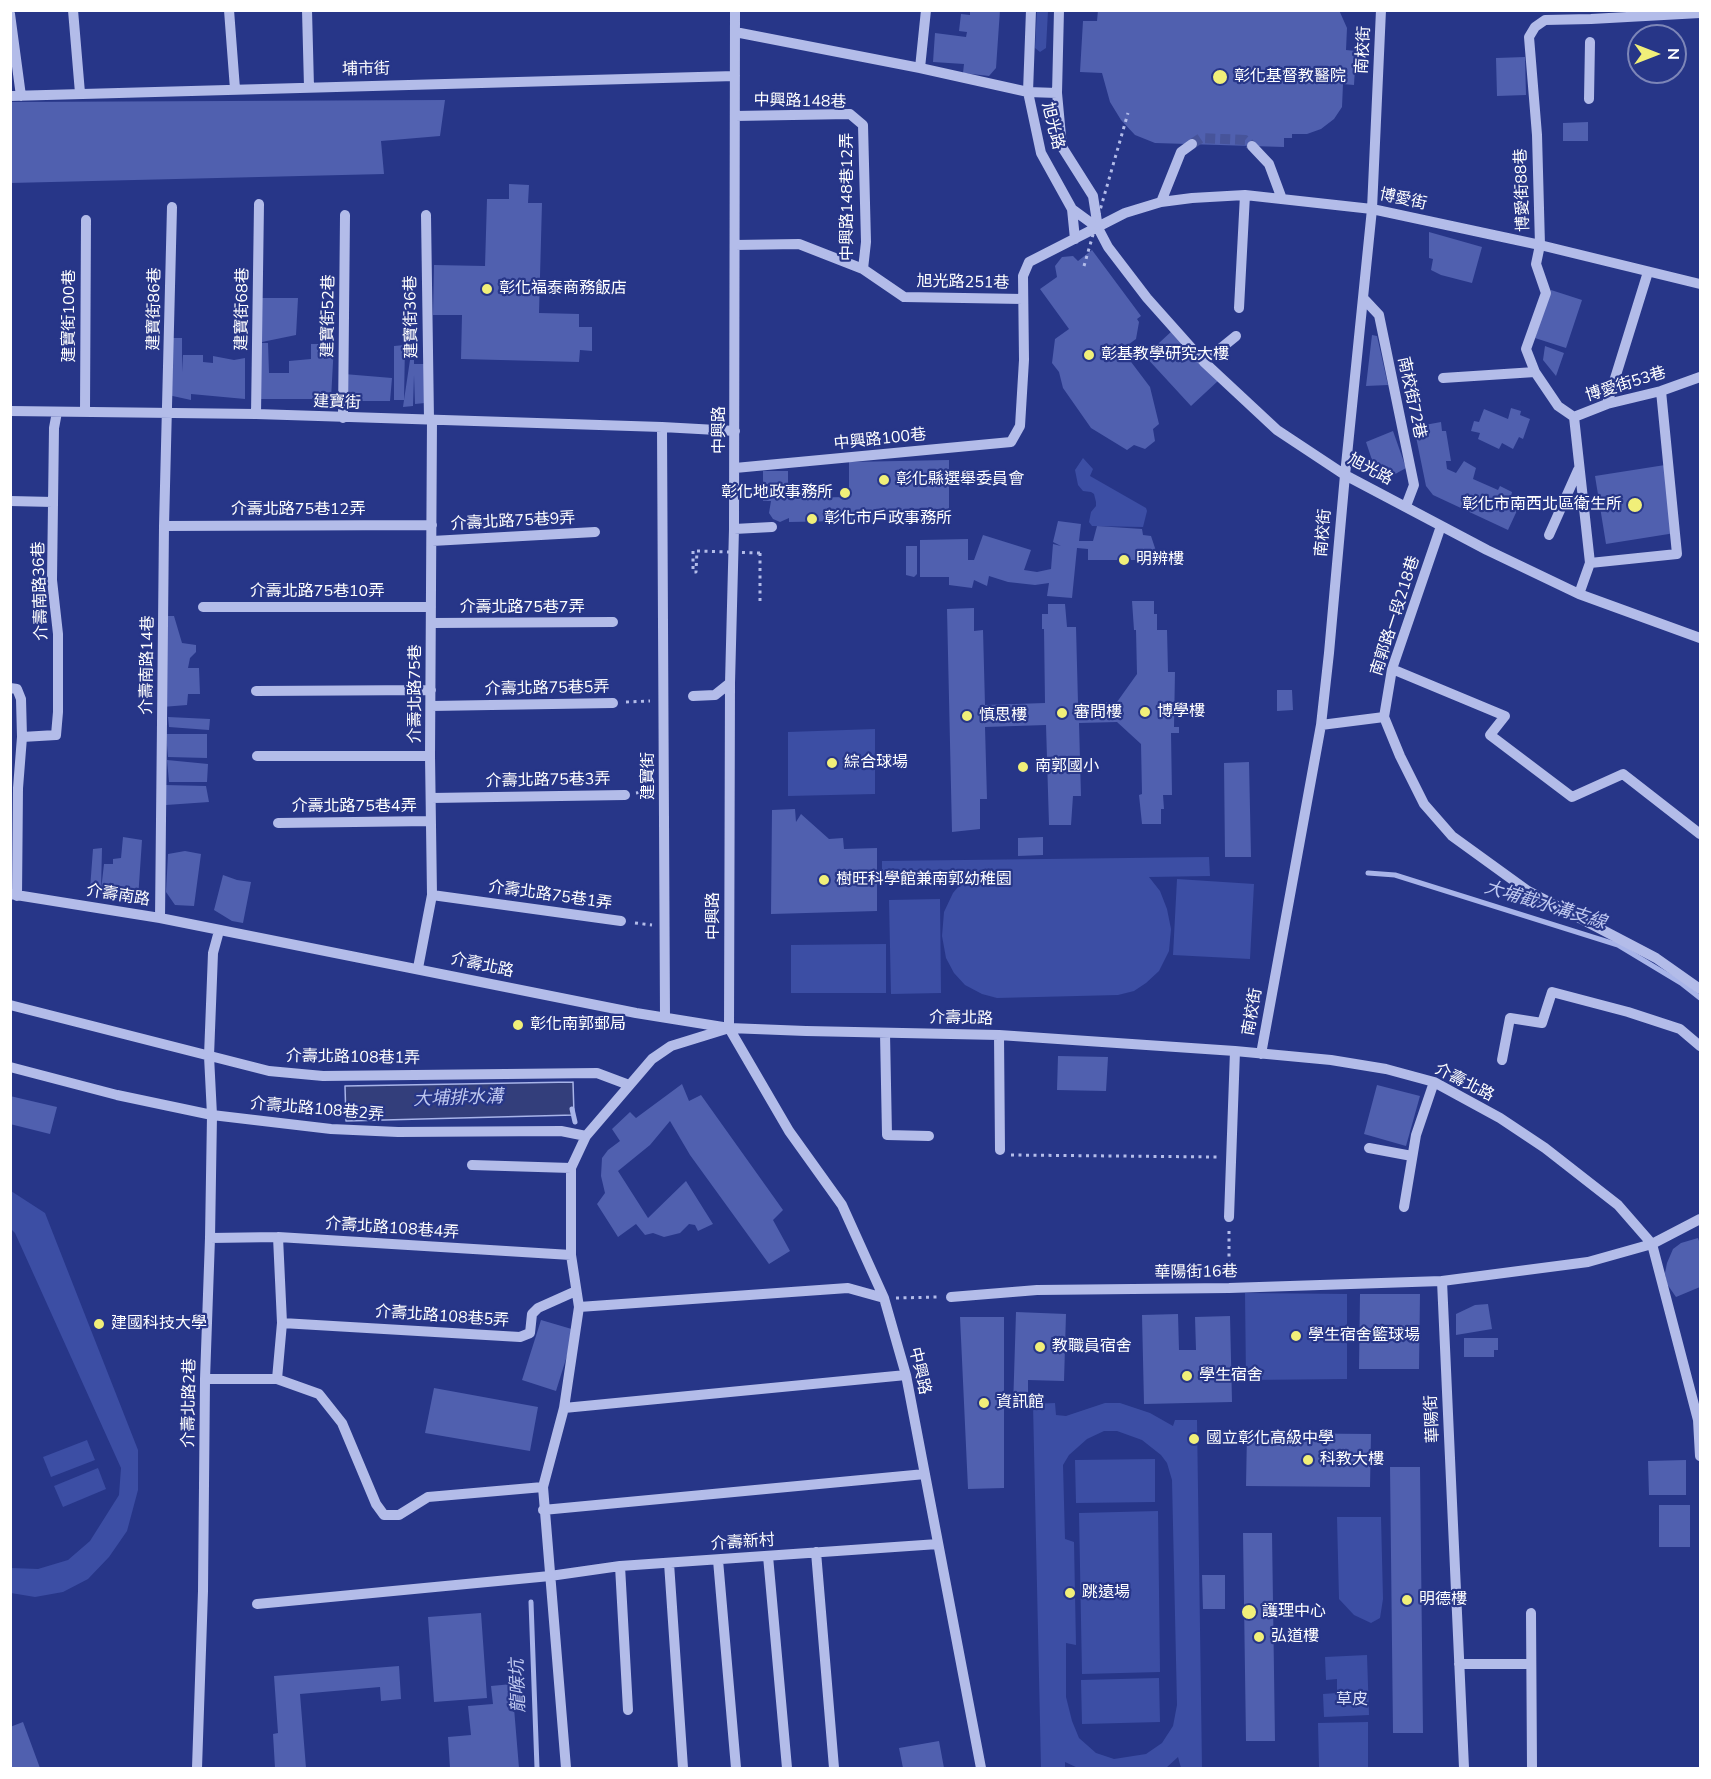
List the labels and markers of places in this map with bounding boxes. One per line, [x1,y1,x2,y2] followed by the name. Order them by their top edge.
[1234,67,1346,87] place label: 彰化基督教醫院
[1211,68,1229,86] marker: 彰化基督教醫院
[499,279,627,299] place label: 彰化福泰商務飯店
[480,282,494,296] marker: 彰化福泰商務飯店
[1101,345,1229,365] place label: 彰基教學研究大樓
[1082,348,1096,362] marker: 彰基教學研究大樓
[896,470,1024,490] place label: 彰化縣選舉委員會
[877,473,891,487] marker: 彰化縣選舉委員會
[721,483,833,503] place label: 彰化地政事務所
[838,486,852,500] marker: 彰化地政事務所
[1462,495,1622,515] place label: 彰化市南西北區衛生所
[1626,496,1644,514] marker: 彰化市南西北區衛生所
[824,509,952,529] place label: 彰化市戶政事務所
[805,512,819,526] marker: 彰化市戶政事務所
[1136,550,1184,570] place label: 明辨樓
[1117,553,1131,567] marker: 明辨樓
[1157,702,1205,722] place label: 博學樓
[1074,703,1122,723] place label: 審問樓
[1138,705,1152,719] marker: 博學樓
[979,706,1027,726] place label: 慎思樓
[1055,706,1069,720] marker: 審問樓
[960,709,974,723] marker: 慎思樓
[844,753,908,773] place label: 綜合球場
[825,756,839,770] marker: 綜合球場
[1035,757,1099,777] place label: 南郭國小
[1016,760,1030,774] marker: 南郭國小
[836,870,1012,890] place label: 樹旺科學館兼南郭幼稚園
[817,873,831,887] marker: 樹旺科學館兼南郭幼稚園
[530,1015,626,1035] place label: 彰化南郭郵局
[511,1018,525,1032] marker: 彰化南郭郵局
[111,1314,207,1334] place label: 建國科技大學
[92,1317,106,1331] marker: 建國科技大學
[1308,1326,1420,1346] place label: 學生宿舍籃球場
[1289,1329,1303,1343] marker: 學生宿舍籃球場
[1052,1337,1132,1357] place label: 教職員宿舍
[1033,1340,1047,1354] marker: 教職員宿舍
[1199,1366,1263,1386] place label: 學生宿舍
[1180,1369,1194,1383] marker: 學生宿舍
[996,1393,1044,1413] place label: 資訊館
[977,1396,991,1410] marker: 資訊館
[1206,1429,1334,1449] place label: 國立彰化高級中學
[1187,1432,1201,1446] marker: 國立彰化高級中學
[1320,1450,1384,1470] place label: 科教大樓
[1301,1453,1315,1467] marker: 科教大樓
[1082,1583,1130,1603] place label: 跳遠場
[1063,1586,1077,1600] marker: 跳遠場
[1419,1590,1467,1610] place label: 明德樓
[1400,1593,1414,1607] marker: 明德樓
[1262,1602,1326,1622] place label: 護理中心
[1240,1603,1258,1621] marker: 護理中心
[1271,1627,1319,1647] place label: 弘道樓
[1252,1630,1266,1644] marker: 弘道樓

